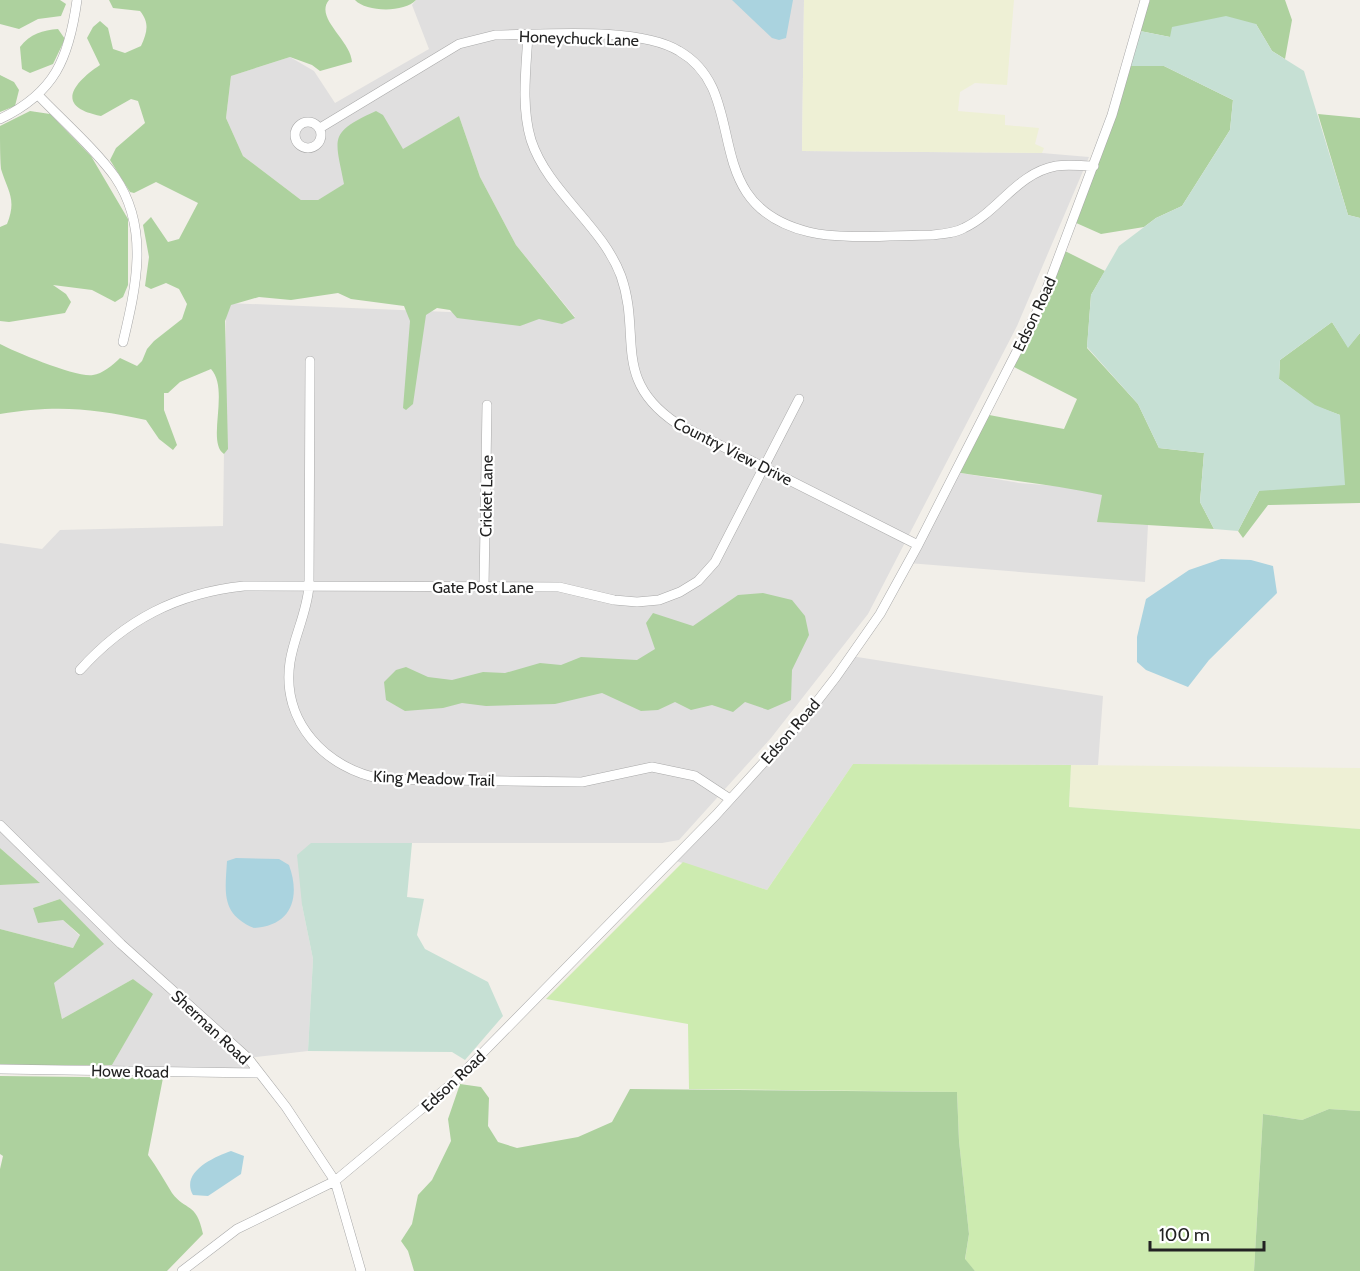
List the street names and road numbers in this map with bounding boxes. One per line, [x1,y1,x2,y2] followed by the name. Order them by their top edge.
[519,27,639,50] street label: Honeychuck Lane
[1009,274,1060,355] street label: Edson Road
[670,413,795,490] street label: Country View Drive
[476,455,497,537] street label: Cricket Lane
[432,578,534,597] street label: Gate Post Lane
[757,695,824,768] street label: Edson Road
[373,767,495,790] street label: King Meadow Trail
[168,986,254,1068] street label: Sherman Road
[418,1047,489,1116] street label: Edson Road
[91,1061,169,1082] street label: Howe Road

